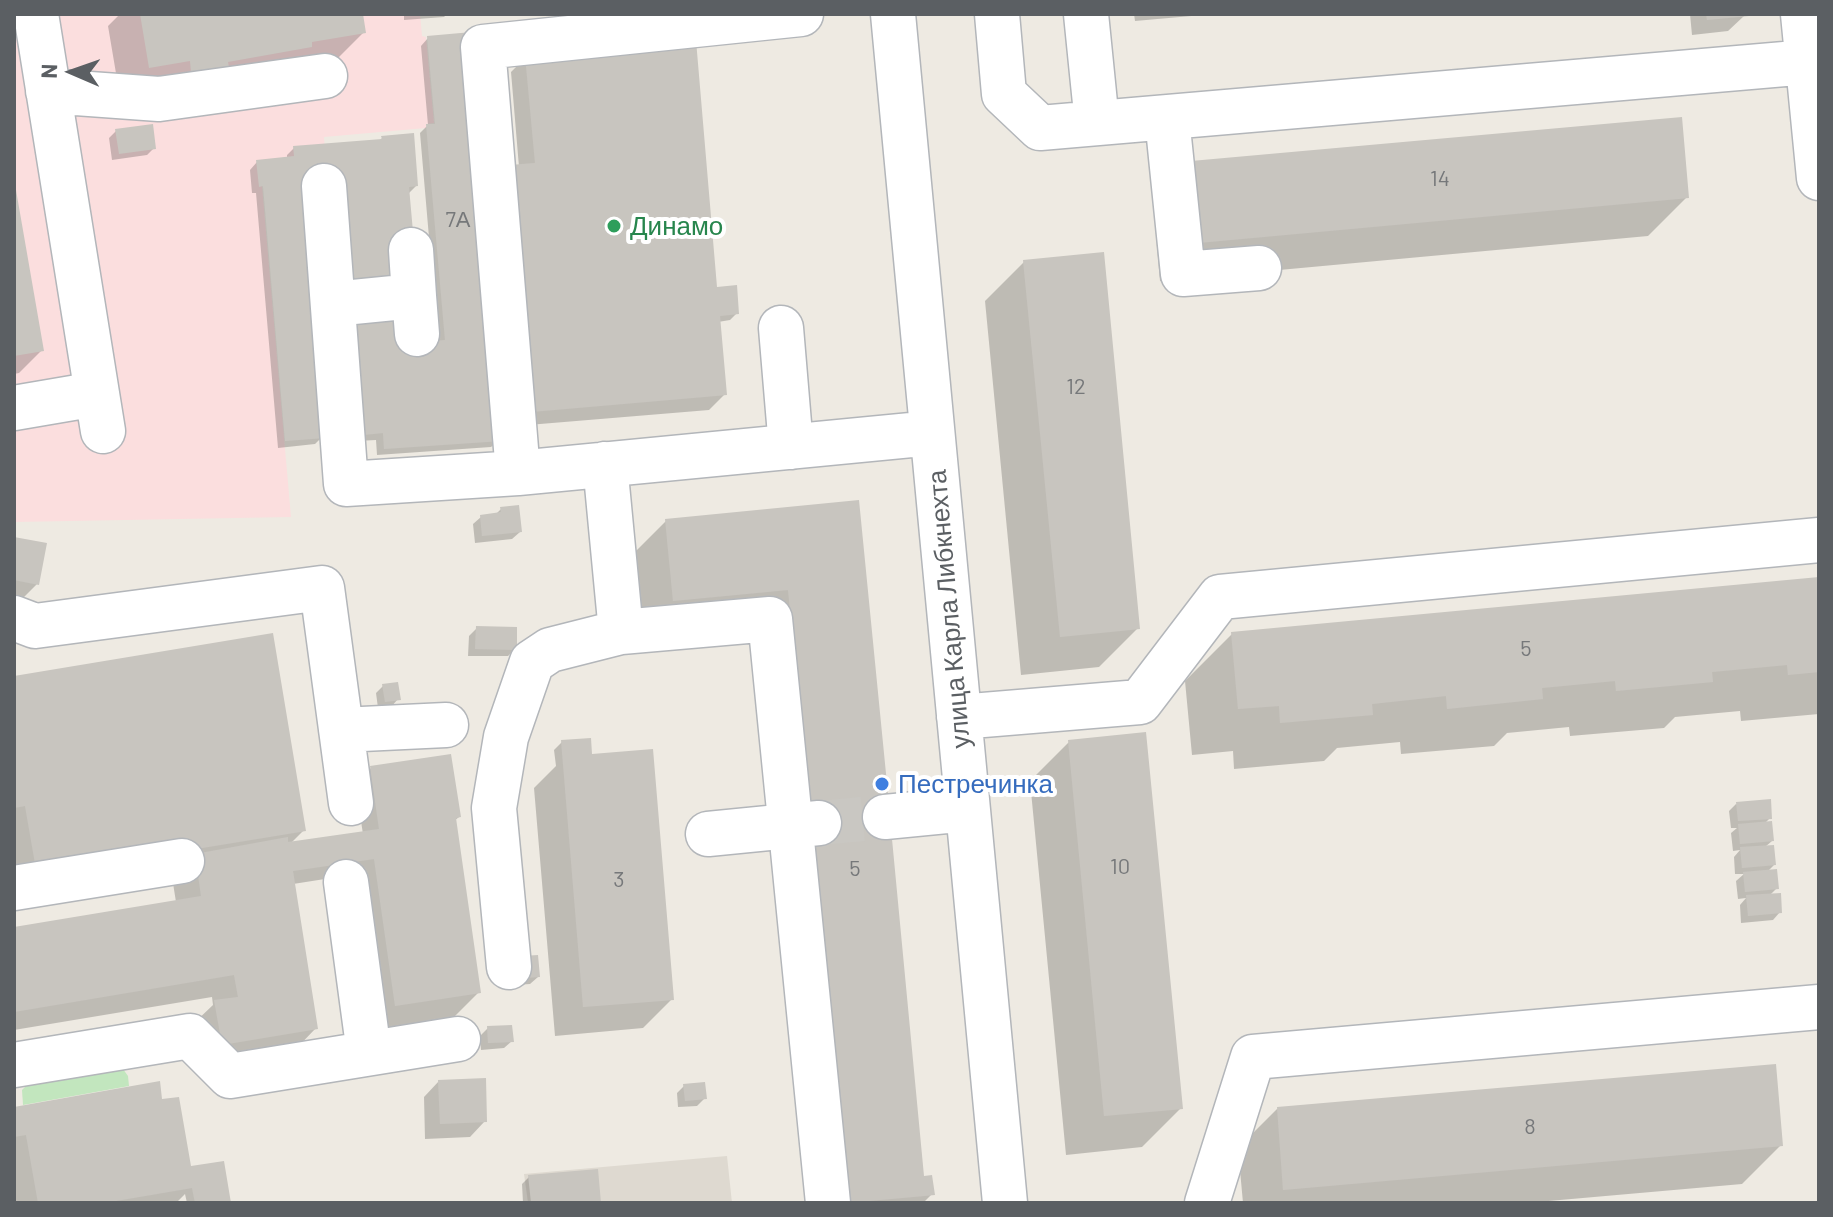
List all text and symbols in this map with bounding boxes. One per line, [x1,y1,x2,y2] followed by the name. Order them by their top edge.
[32,32,112,112] north arrow
[35,63,61,79] text: N
[1430,166,1450,192] house number: 14
[445,207,471,233] house number: 7А
[630,210,723,242] place label: Динамо
[605,217,623,235] marker: Динамо
[1066,374,1086,400] house number: 12
[921,468,977,750] street label: улица Карла Либкнехта
[1520,636,1532,662] house number: 5
[898,768,1053,800] place label: Пестречинка
[873,775,891,793] marker: Пестречинка
[1110,854,1130,880] house number: 10
[849,856,861,882] house number: 5
[613,867,625,893] house number: 3
[1524,1114,1536,1140] house number: 8

